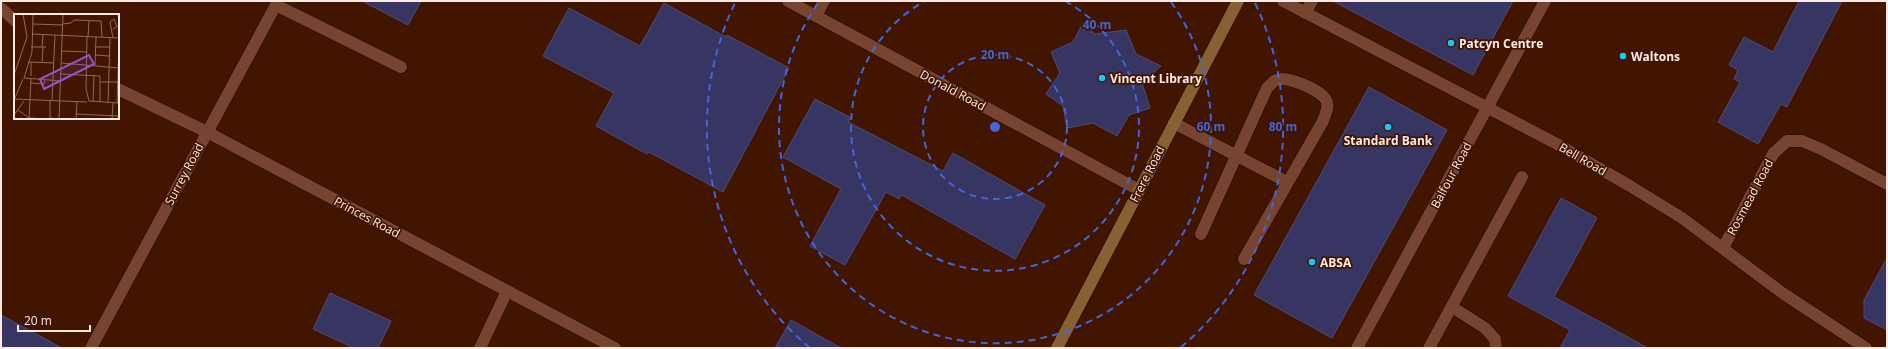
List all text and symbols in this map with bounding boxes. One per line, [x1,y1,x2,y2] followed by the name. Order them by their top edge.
[14,14,119,119] inset map
[1083,16,1111,33] text: 40 m
[1459,35,1543,52] place label: Patcyn Centre
[1446,38,1456,48] marker: Patcyn Centre
[981,46,1009,63] text: 20 m
[1631,48,1680,65] place label: Waltons
[1618,51,1628,61] marker: Waltons
[917,66,989,114] street label: Donald Road
[1110,70,1202,87] place label: Vincent Library
[1097,73,1107,83] marker: Vincent Library
[1197,118,1225,135] text: 60 m
[1269,118,1297,135] text: 80 m
[988,120,1002,134] centre of rings
[1383,122,1393,132] marker: Standard Bank
[1344,132,1433,149] place label: Standard Bank
[1426,139,1476,211] street label: Balfour Road
[1556,139,1610,179] street label: Bell Road
[160,140,208,208] street label: Surrey Road
[1126,143,1168,205] street label: Frere Road
[1723,156,1777,238] street label: Rosmead Road
[331,192,403,242] street label: Princes Road
[1320,254,1352,271] place label: ABSA
[1307,257,1317,267] marker: ABSA
[18,307,90,333] scale bar
[24,312,52,329] text: 20 m

